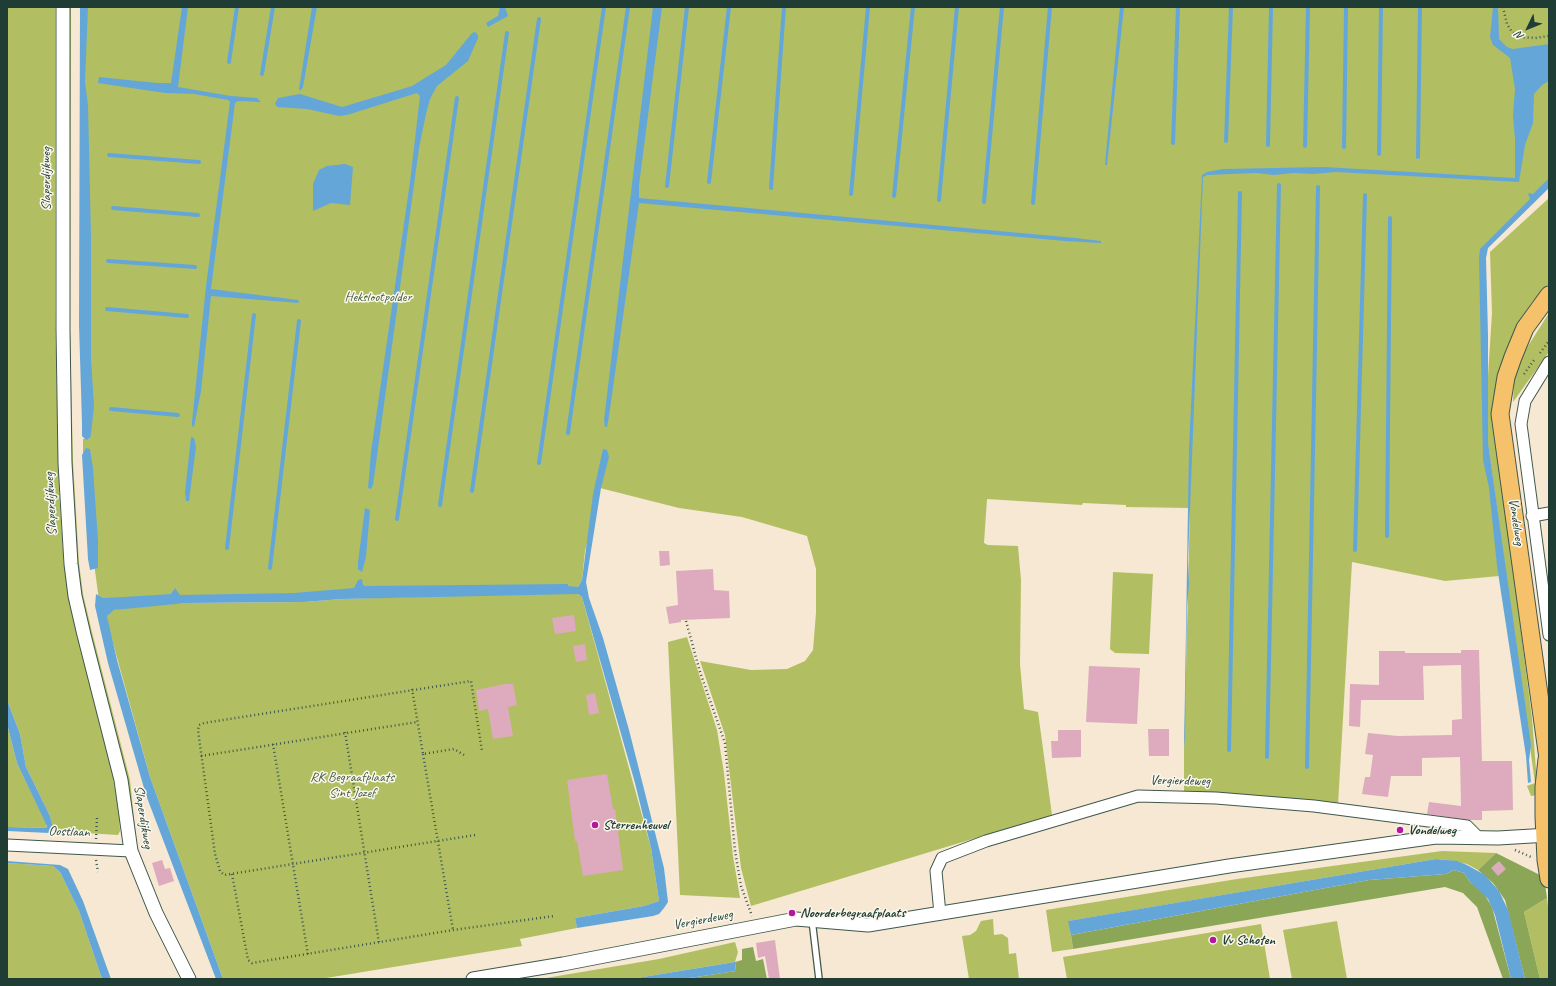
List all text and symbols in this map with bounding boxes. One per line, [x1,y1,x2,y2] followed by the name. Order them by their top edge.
[1508,8,1548,48] north arrow
[1512,29,1527,43] text: N
[38,147,54,211] street label: Slaperdijkweg
[345,289,411,305] park label: Hekslootpolder
[41,472,61,536] street label: Slaperdijkweg
[1504,498,1528,546] street label: Vondelweg
[310,769,394,802] park label: RK Begraafplaats Sint Jozef
[1150,772,1210,790] street label: Vergierdeweg
[130,784,156,850] street label: Slaperdijkweg
[603,817,669,833] place label: Sterrenheuvel
[590,820,600,830] marker: Sterrenheuvel
[1408,822,1456,838] place label: Vondelweg
[48,823,90,841] street label: Oostlaan
[1395,825,1405,835] marker: Vondelweg
[800,905,905,921] place label: Noorderbegraafplaats
[672,906,734,934] street label: Vergierdeweg
[787,908,797,918] marker: Noorderbegraafplaats
[1221,932,1275,948] place label: Vv Schoten
[1208,935,1218,945] marker: Vv Schoten

